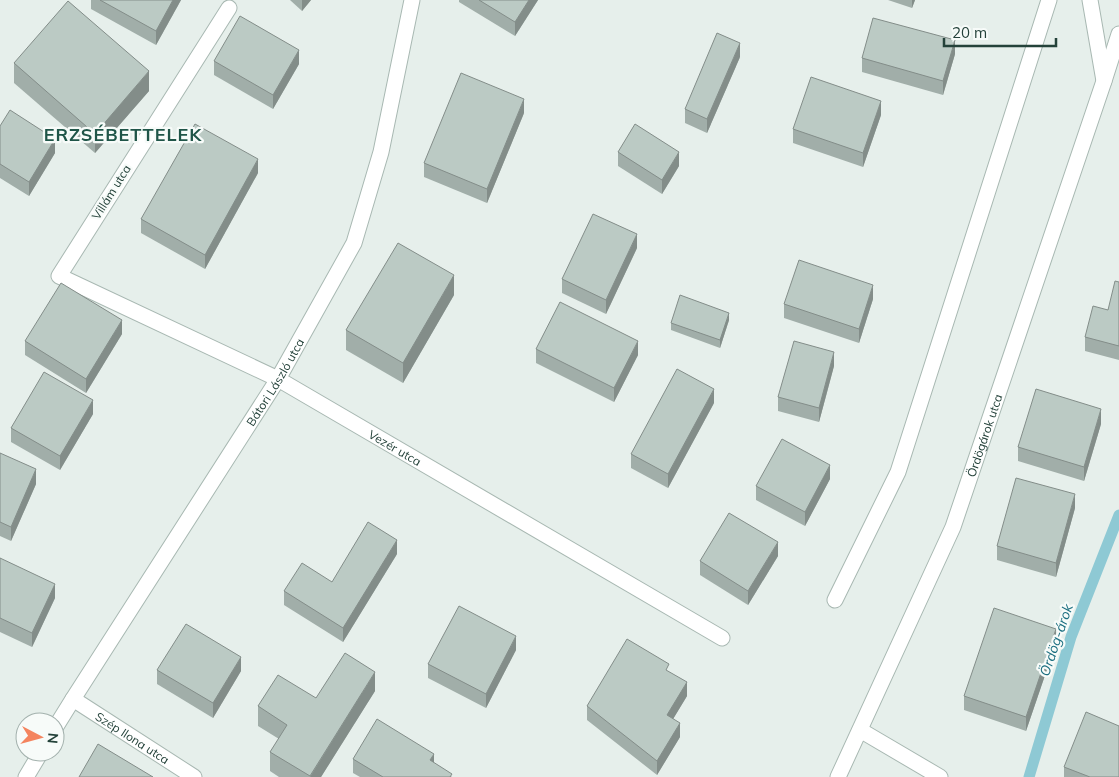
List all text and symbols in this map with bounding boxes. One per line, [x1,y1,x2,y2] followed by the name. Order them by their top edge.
[944,15,1056,47] scale bar
[952,23,987,42] text: 20 m
[44,123,202,146] district label: ERZSÉBETTELEK
[88,162,134,222] street label: Villám utca
[243,335,307,429] street label: Bátori László utca
[963,392,1005,479] street label: Ördögárok utca
[366,426,424,469] street label: Vezér utca
[1035,601,1077,678] water label: Ördög-árok
[93,708,172,767] street label: Szép Ilona utca
[15,712,65,762] north arrow
[43,732,62,745] text: N

